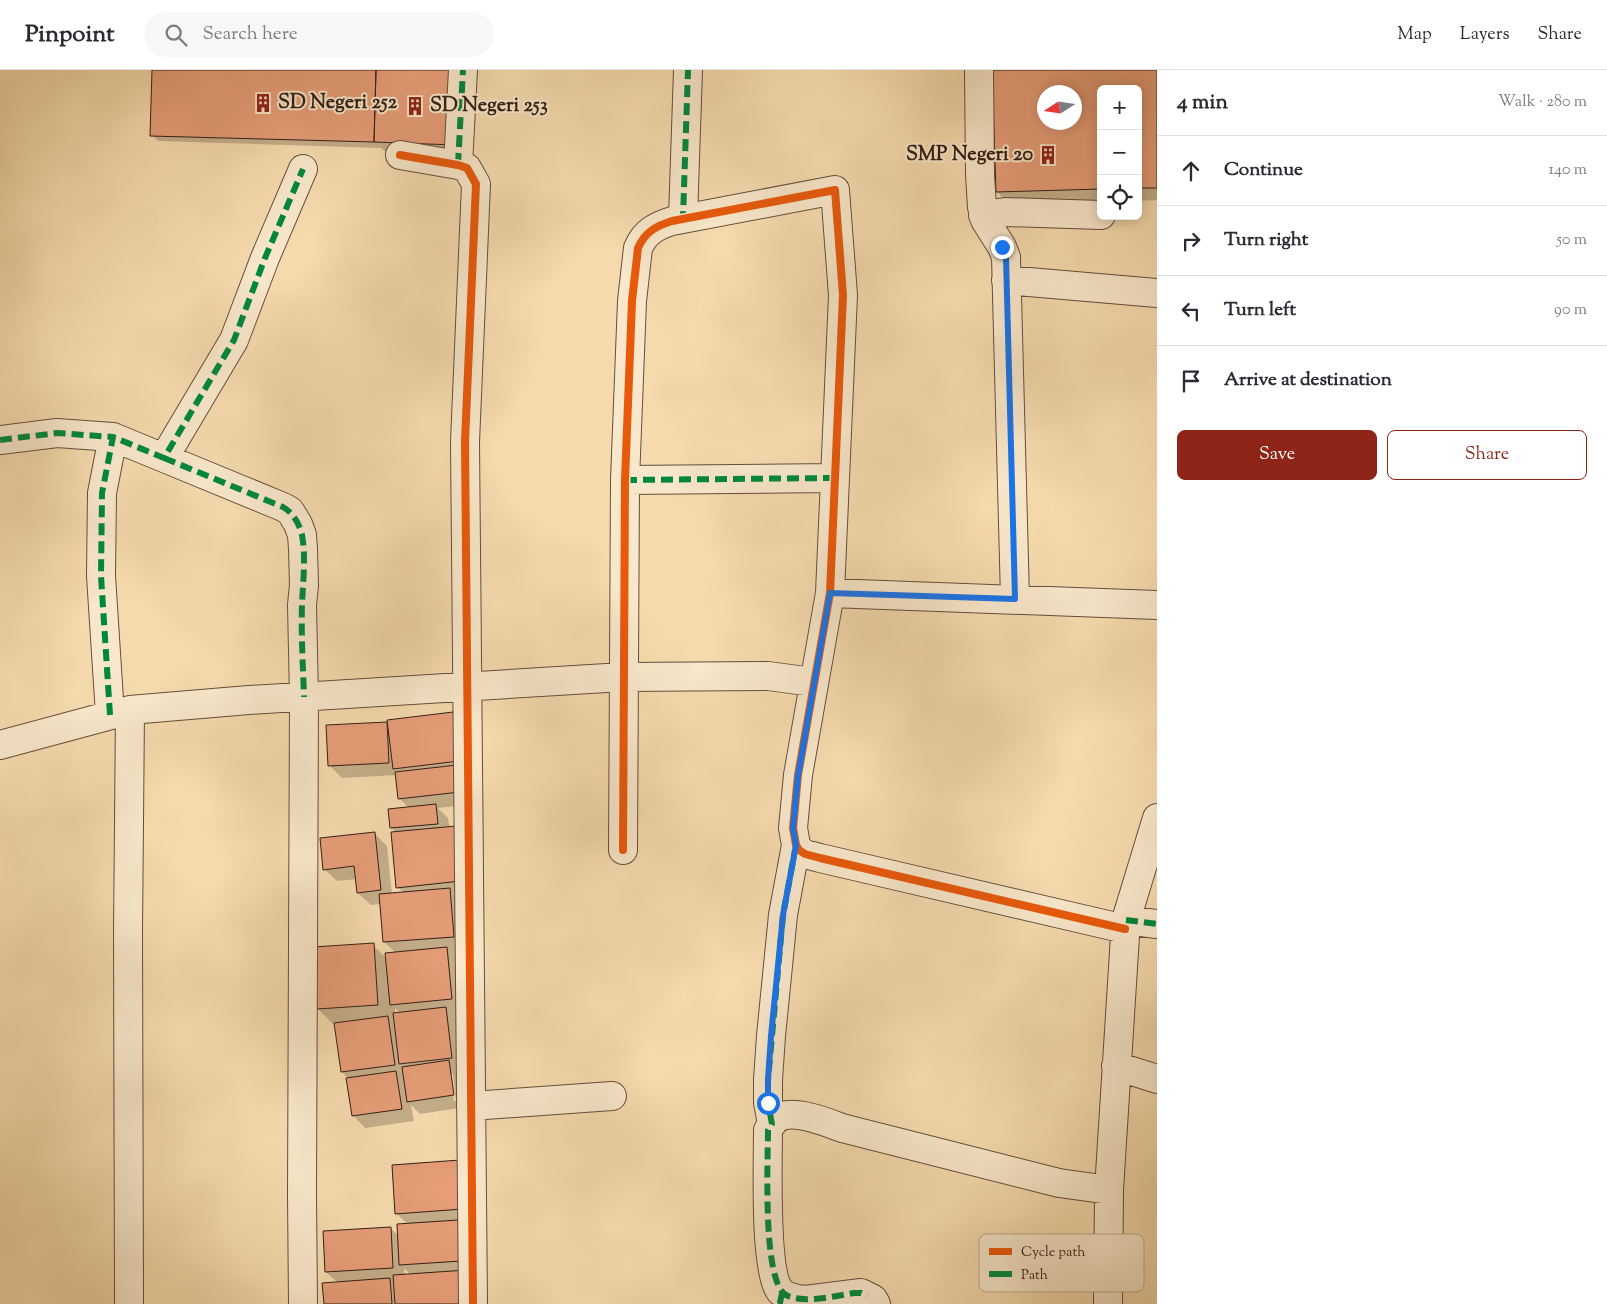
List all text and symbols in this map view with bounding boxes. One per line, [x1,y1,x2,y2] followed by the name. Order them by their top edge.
[144,12,494,57] search box
[25,18,114,52] text: Pinpoint
[162,21,190,49] icon: search
[202,21,298,48] text: Search here
[1397,22,1432,48] text: Map
[1460,22,1510,48] text: Layers
[1538,22,1582,48] text: Share
[1037,85,1082,130] north arrow
[1097,85,1142,220] map controls
[1097,85,1142,130] button: +
[1177,88,1228,118] text: 4 min
[278,89,398,118] place label: SD Negeri 252
[1498,91,1587,114] text: Walk · 280 m
[252,92,274,114] building icon: SD Negeri 252
[430,92,548,121] place label: SD Negeri 253
[404,95,426,117] building icon: SD Negeri 253
[1097,130,1142,175] button: −
[906,141,1033,170] place label: SMP Negeri 20
[1037,144,1059,166] building icon: SMP Negeri 20
[1177,157,1205,185] icon: ahead
[1224,157,1303,184] text: Continue
[1549,159,1587,182] text: 140 m
[1097,175,1142,220] button: locate
[1177,227,1205,255] icon: right
[1224,227,1308,254] text: Turn right
[1556,229,1587,252] text: 50 m
[991,236,1014,259] route end
[1177,297,1205,325] icon: left
[1224,297,1296,324] text: Turn left
[1554,299,1587,322] text: 90 m
[1177,367,1205,395] icon: arrive
[1224,367,1392,394] text: Arrive at destination
[1177,430,1377,480] button: Save
[1387,430,1587,480] button: Share
[757,1092,780,1115] route start
[979,1234,1144,1292] legend
[1021,1243,1085,1263] text: Cycle path
[1021,1266,1048,1286] text: Path

